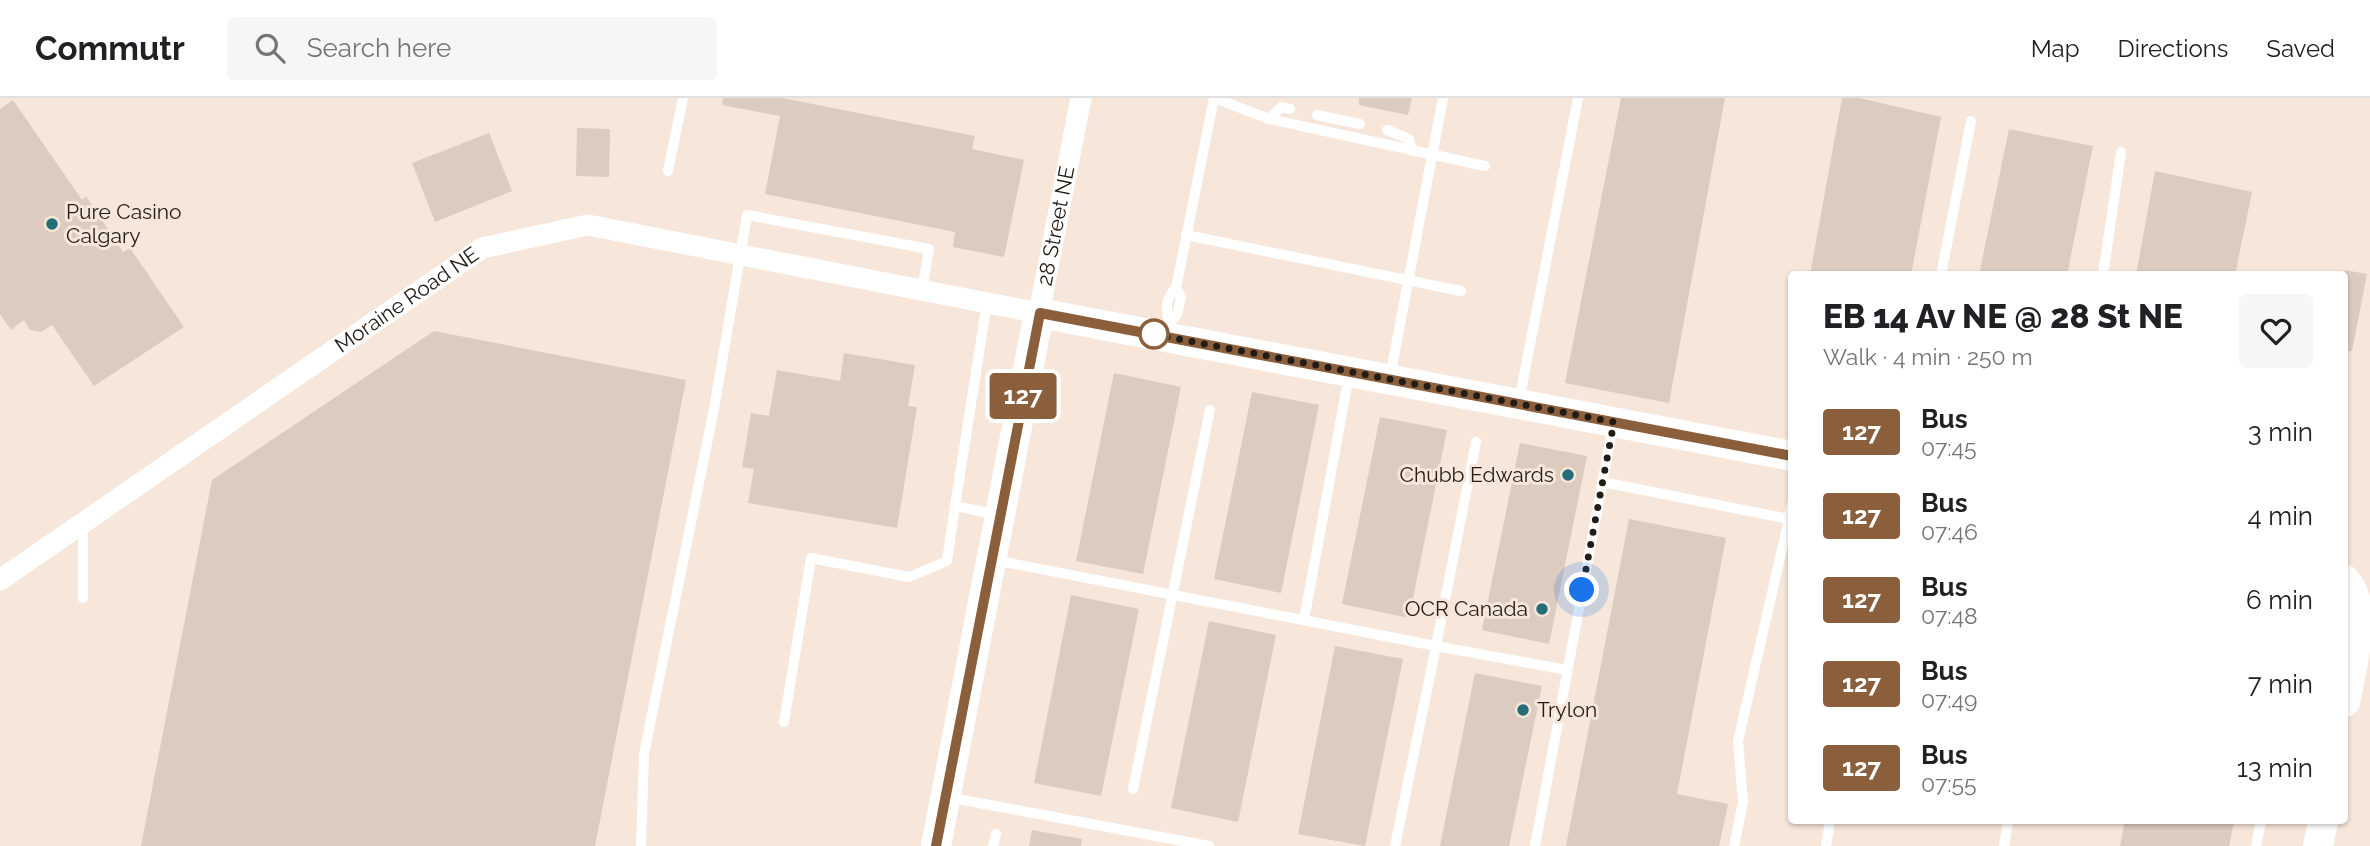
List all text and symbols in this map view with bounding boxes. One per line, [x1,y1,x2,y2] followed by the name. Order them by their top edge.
[227,17,717,80] search box
[35,29,185,68] text: Commutr
[251,29,289,67] icon: search
[307,33,451,63] text: Search here
[2031,34,2080,63] text: Map
[2118,34,2228,63] text: Directions
[2266,34,2335,63] text: Saved
[1032,164,1079,288] street label: 28 Street NE
[66,199,182,248] place label: Pure Casino Calgary
[44,216,60,232] marker: Pure Casino Calgary
[330,241,483,358] street label: Moraine Road NE
[2239,294,2313,368] button: heart
[1823,297,2183,336] text: EB 14 Av NE @ 28 St NE
[1139,319,1169,349] unlabelled marker
[1823,343,2033,370] text: Walk · 4 min · 250 m
[983,373,1063,419] line badge: 127
[1004,381,1042,410] text: 127
[1921,404,1968,434] text: Bus
[1842,417,1881,446] text: 127
[2248,417,2313,447] text: 3 min
[1921,434,1977,461] text: 07:45
[1400,462,1554,487] place label: Chubb Edwards
[1560,467,1576,483] marker: Chubb Edwards
[1921,488,1968,518] text: Bus
[1842,501,1881,530] text: 127
[2247,501,2313,531] text: 4 min
[1921,518,1978,545] text: 07:46
[1564,572,1599,607] your location
[1921,572,1968,602] text: Bus
[1842,585,1881,614] text: 127
[2246,585,2313,615] text: 6 min
[1405,596,1528,621] place label: OCR Canada
[1534,601,1550,617] marker: OCR Canada
[1921,602,1978,629] text: 07:48
[1921,656,1968,686] text: Bus
[1842,669,1881,698] text: 127
[2248,669,2313,699] text: 7 min
[1921,686,1978,713] text: 07:49
[1537,697,1597,722] place label: Trylon
[1515,702,1531,718] marker: Trylon
[1921,740,1968,770] text: Bus
[1842,753,1881,782] text: 127
[2237,753,2313,783] text: 13 min
[1921,770,1977,797] text: 07:55

